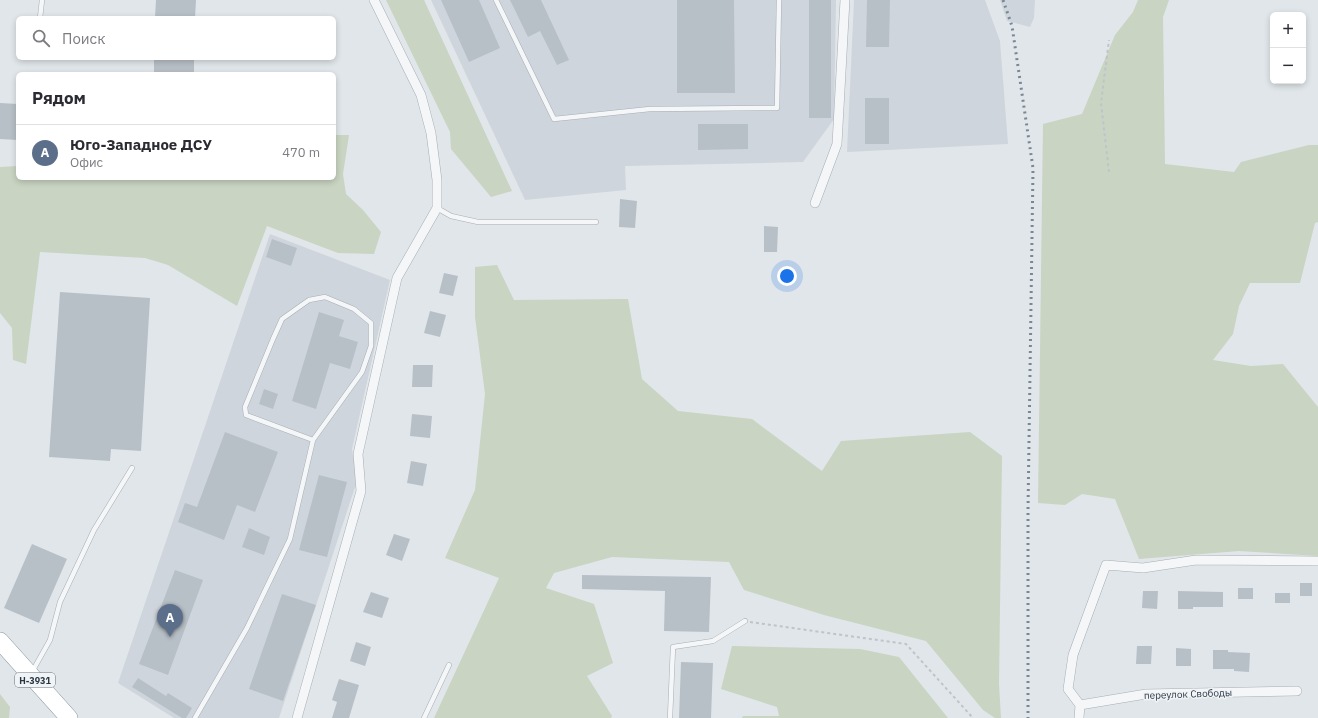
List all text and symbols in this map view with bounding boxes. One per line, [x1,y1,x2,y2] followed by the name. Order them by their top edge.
[1270,12,1306,84] map controls
[1270,12,1306,48] button: +
[16,16,336,60] search box
[30,27,52,49] icon: search
[62,29,105,48] text: Поиск
[1270,48,1306,84] button: −
[32,87,86,109] text: Рядом
[70,135,212,154] text: Юго-Западное ДСУ
[41,144,49,161] text: A
[282,144,320,161] text: 470 m
[70,154,103,171] text: Офис
[777,266,797,286] your location
[157,604,183,637] pin: A
[15,673,55,687] road number: Н-3931
[1144,686,1232,702] street label: переулок Свободы

